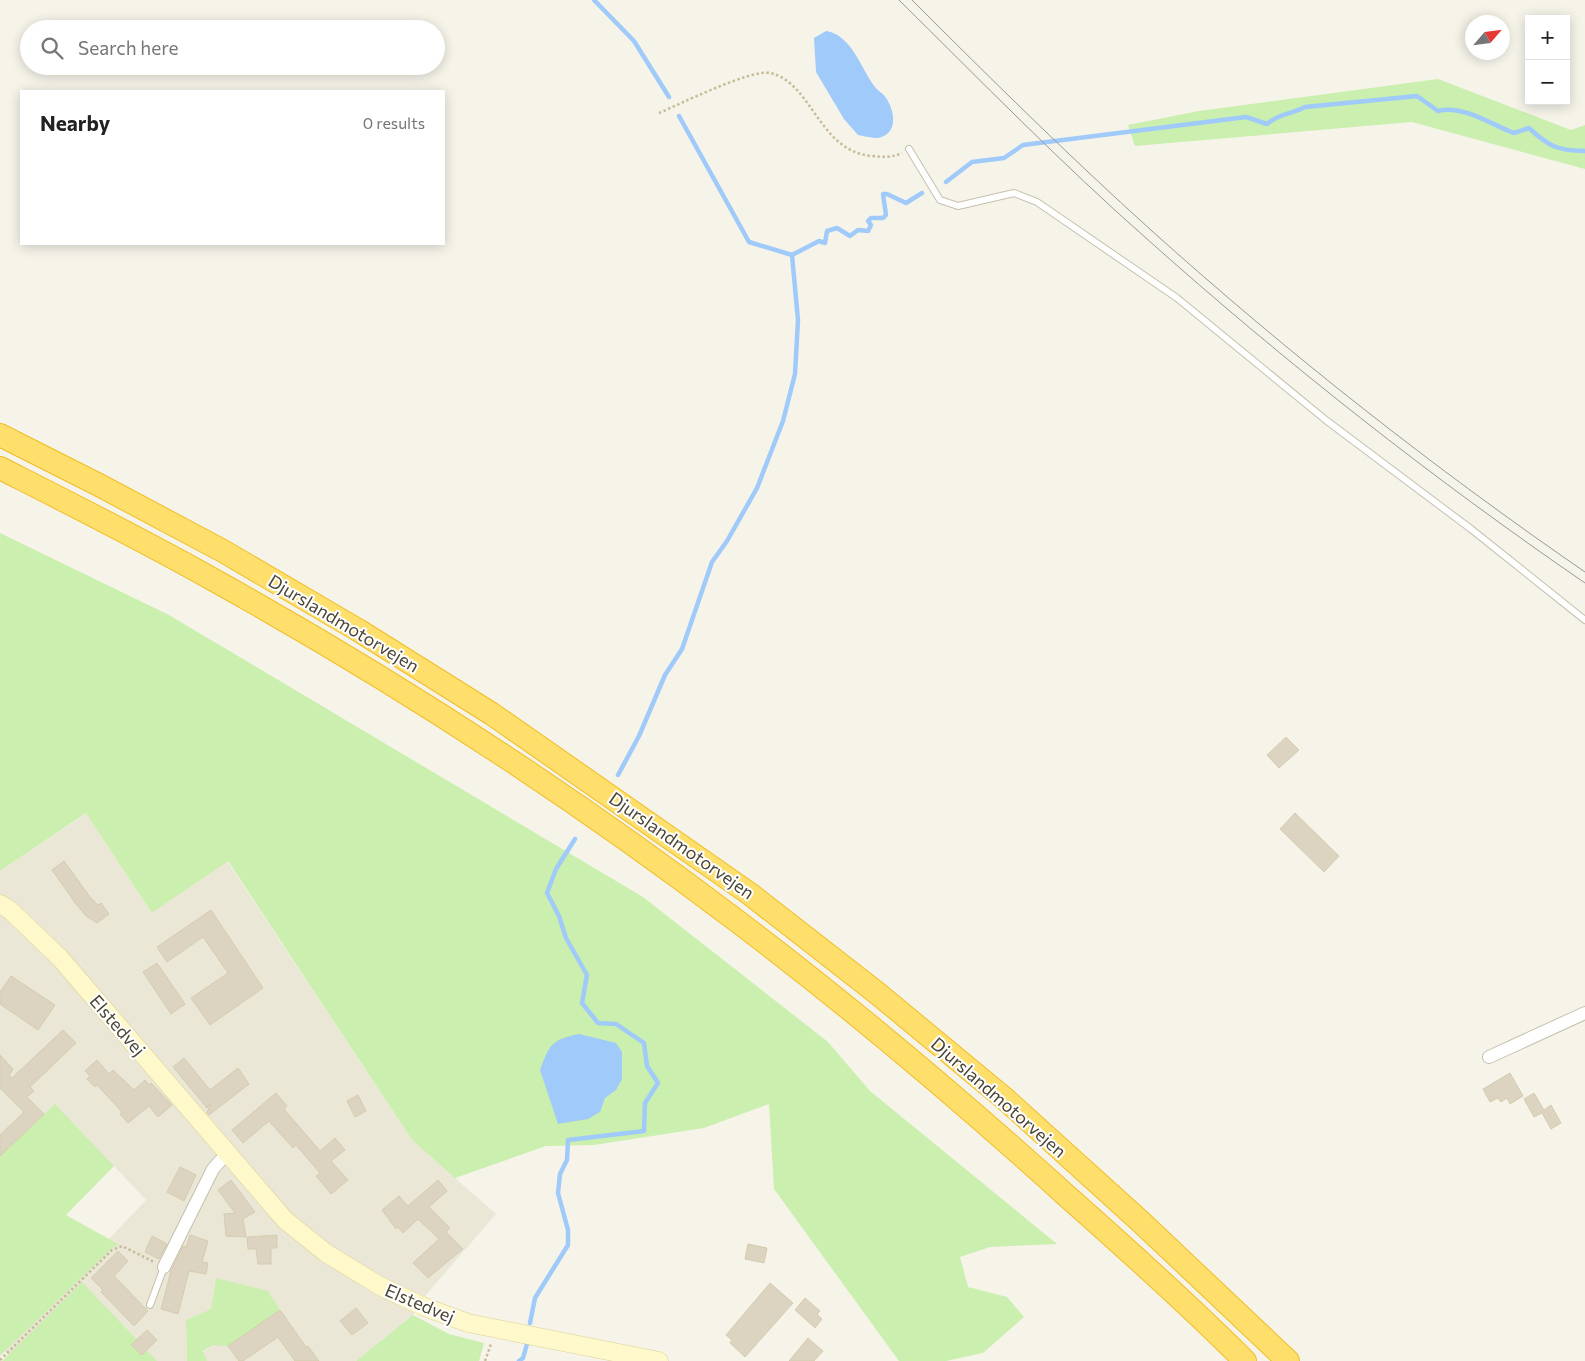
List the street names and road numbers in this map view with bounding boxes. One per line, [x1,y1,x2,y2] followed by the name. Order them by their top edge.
[265,569,423,677] street label: Djurslandmotorvejen
[605,787,759,903] street label: Djurslandmotorvejen
[86,990,150,1060] street label: Elstedvej
[927,1032,1071,1162] street label: Djurslandmotorvejen
[382,1279,458,1327] street label: Elstedvej

